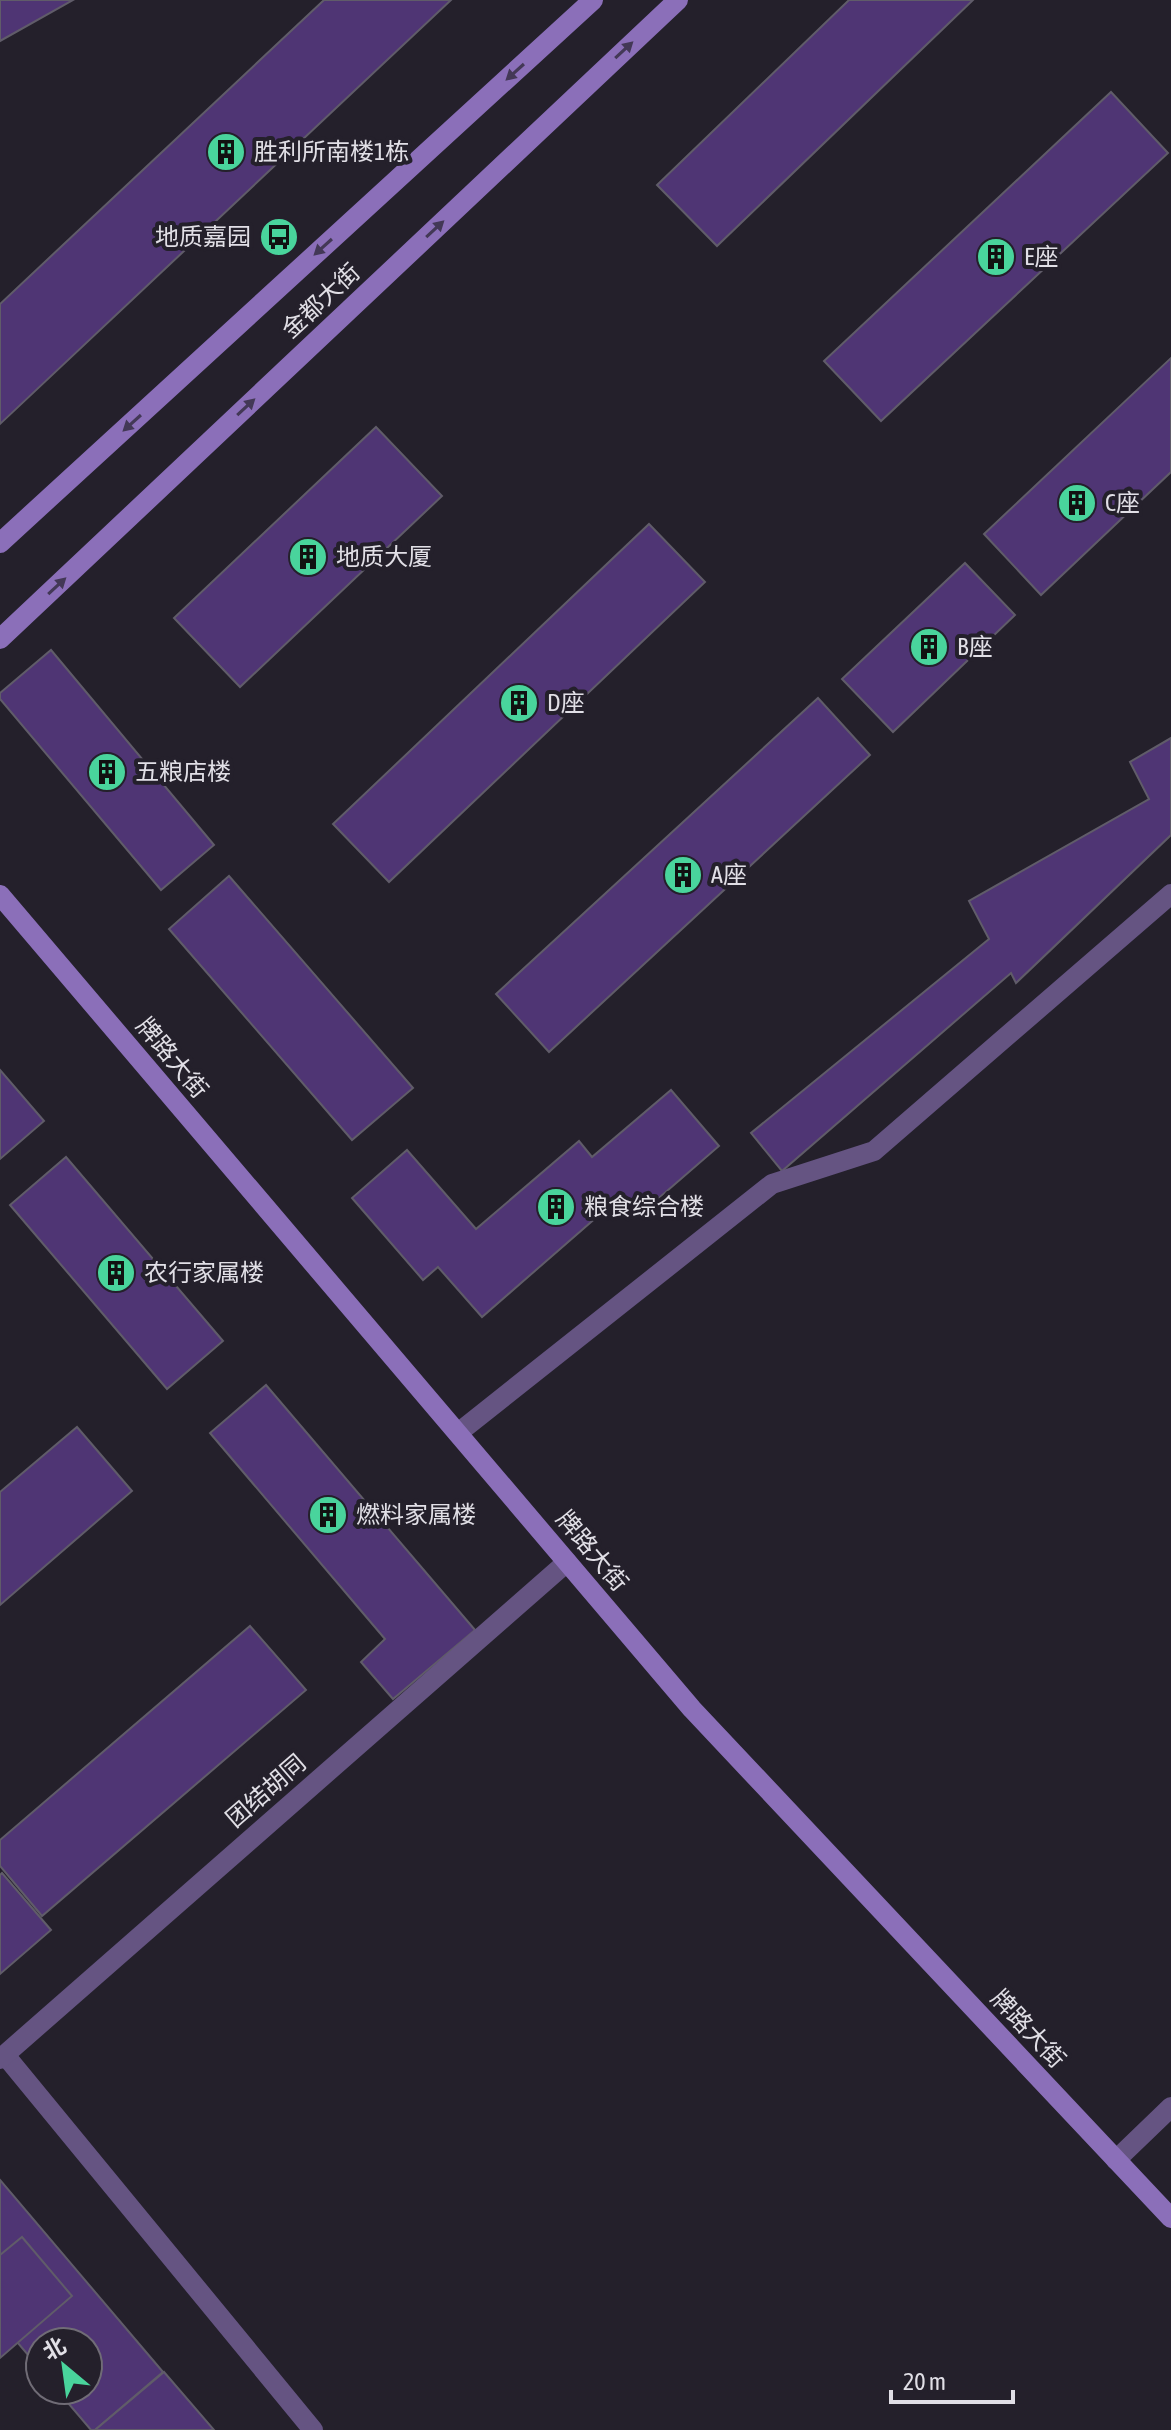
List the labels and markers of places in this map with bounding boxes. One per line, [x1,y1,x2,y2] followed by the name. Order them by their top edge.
[205,131,247,173] building icon: 胜利所南楼1栋
[254,138,409,165] place label: 胜利所南楼1栋
[258,216,300,258] bus stop icon: 地质嘉园
[155,223,251,250] place label: 地质嘉园
[975,236,1017,278] building icon: E座
[1024,243,1058,270] place label: E座
[1056,482,1098,524] building icon: C座
[1105,489,1140,516] place label: C座
[287,536,329,578] building icon: 地质大厦
[336,543,432,570] place label: 地质大厦
[908,626,950,668] building icon: B座
[957,633,992,660] place label: B座
[498,682,540,724] building icon: D座
[547,689,584,716] place label: D座
[86,751,128,793] building icon: 五粮店楼
[135,758,231,785] place label: 五粮店楼
[662,854,704,896] building icon: A座
[711,861,747,888] place label: A座
[535,1186,577,1228] building icon: 粮食综合楼
[584,1193,704,1220] place label: 粮食综合楼
[95,1252,137,1294] building icon: 农行家属楼
[144,1259,264,1286] place label: 农行家属楼
[307,1494,349,1536] building icon: 燃料家属楼
[356,1501,476,1528] place label: 燃料家属楼

